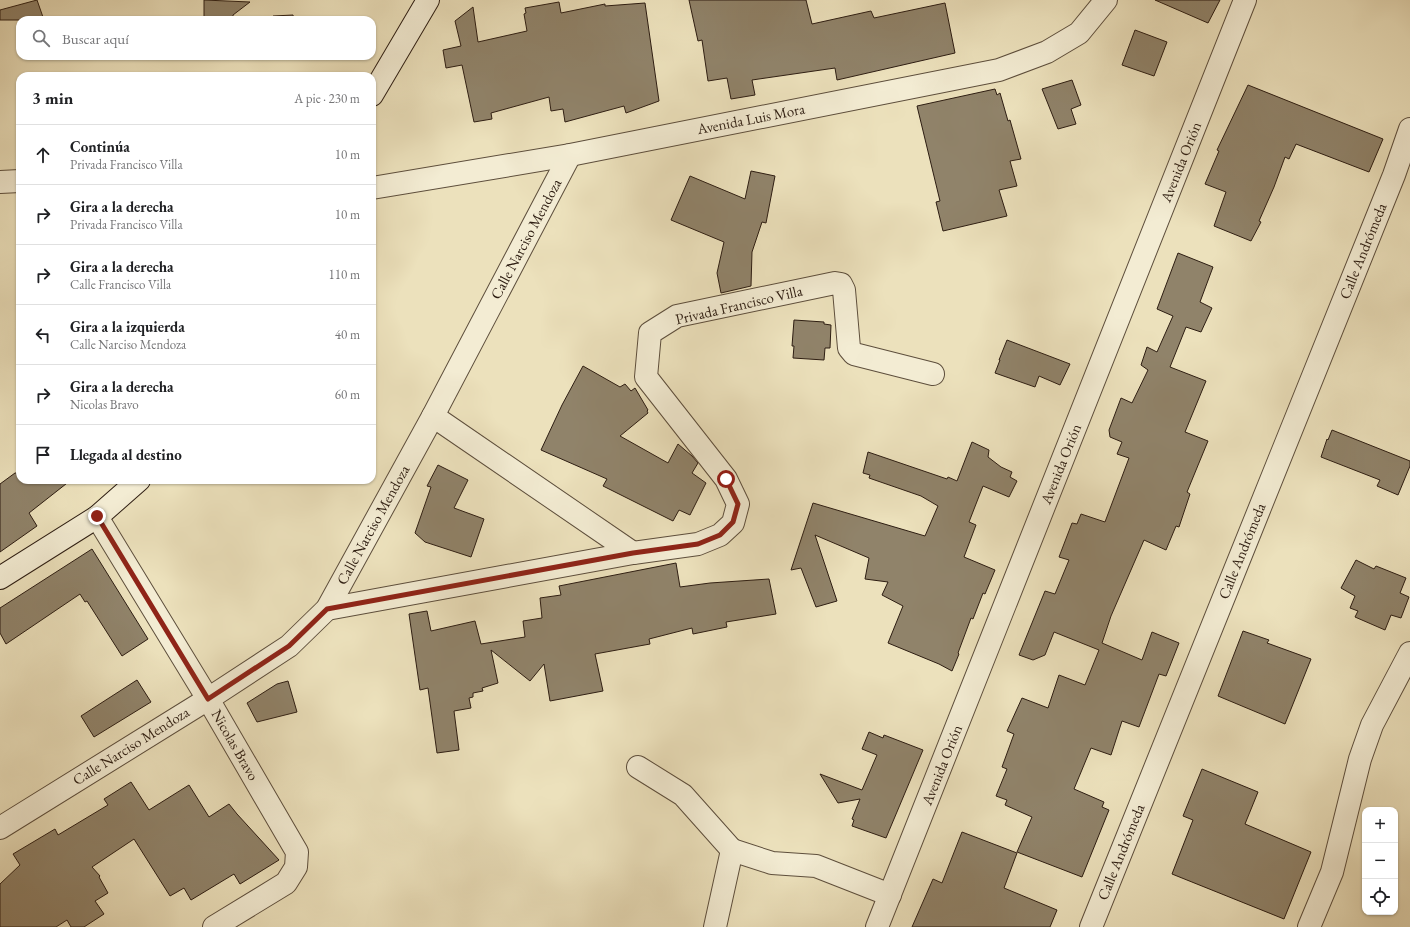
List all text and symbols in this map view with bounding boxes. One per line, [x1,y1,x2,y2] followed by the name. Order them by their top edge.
[16,16,376,60] search box
[30,27,52,49] icon: search
[62,29,129,48] text: Buscar aquí
[32,87,73,109] text: 3 min
[294,90,360,107] text: A pie · 230 m
[694,99,806,138] street label: Avenida Luis Mora
[1155,119,1205,206] street label: Avenida Orión
[70,137,130,156] text: Continúa
[32,144,54,166] icon: ahead
[335,146,360,163] text: 10 m
[70,156,183,173] text: Privada Francisco Villa
[486,175,565,302] street label: Calle Narciso Mendoza
[70,197,174,216] text: Gira a la derecha
[1335,200,1390,302] street label: Calle Andrómeda
[32,204,54,226] icon: right
[335,206,360,223] text: 10 m
[70,216,183,233] text: Privada Francisco Villa
[70,257,174,276] text: Gira a la derecha
[32,264,54,286] icon: right
[329,266,360,283] text: 110 m
[70,276,171,293] text: Calle Francisco Villa
[673,281,804,328] street label: Privada Francisco Villa
[70,317,185,336] text: Gira a la izquierda
[32,324,54,346] icon: left
[335,326,360,343] text: 40 m
[70,336,186,353] text: Calle Narciso Mendoza
[70,377,174,396] text: Gira a la derecha
[32,384,54,406] icon: right
[335,386,360,403] text: 60 m
[70,396,139,413] text: Nicolas Bravo
[1035,421,1085,508] street label: Avenida Orión
[32,444,54,466] icon: arrive
[70,445,182,464] text: Llegada al destino
[332,462,413,588] street label: Calle Narciso Mendoza
[717,470,735,488] route start
[1214,500,1269,602] street label: Calle Andrómeda
[88,507,106,525] route end
[69,702,193,789] street label: Calle Narciso Mendoza
[207,706,263,784] street label: Nicolas Bravo
[916,722,966,809] street label: Avenida Orión
[1093,801,1148,903] street label: Calle Andrómeda
[1362,807,1398,915] map controls
[1362,807,1398,843] button: +
[1362,843,1398,879] button: −
[1362,879,1398,915] button: locate

